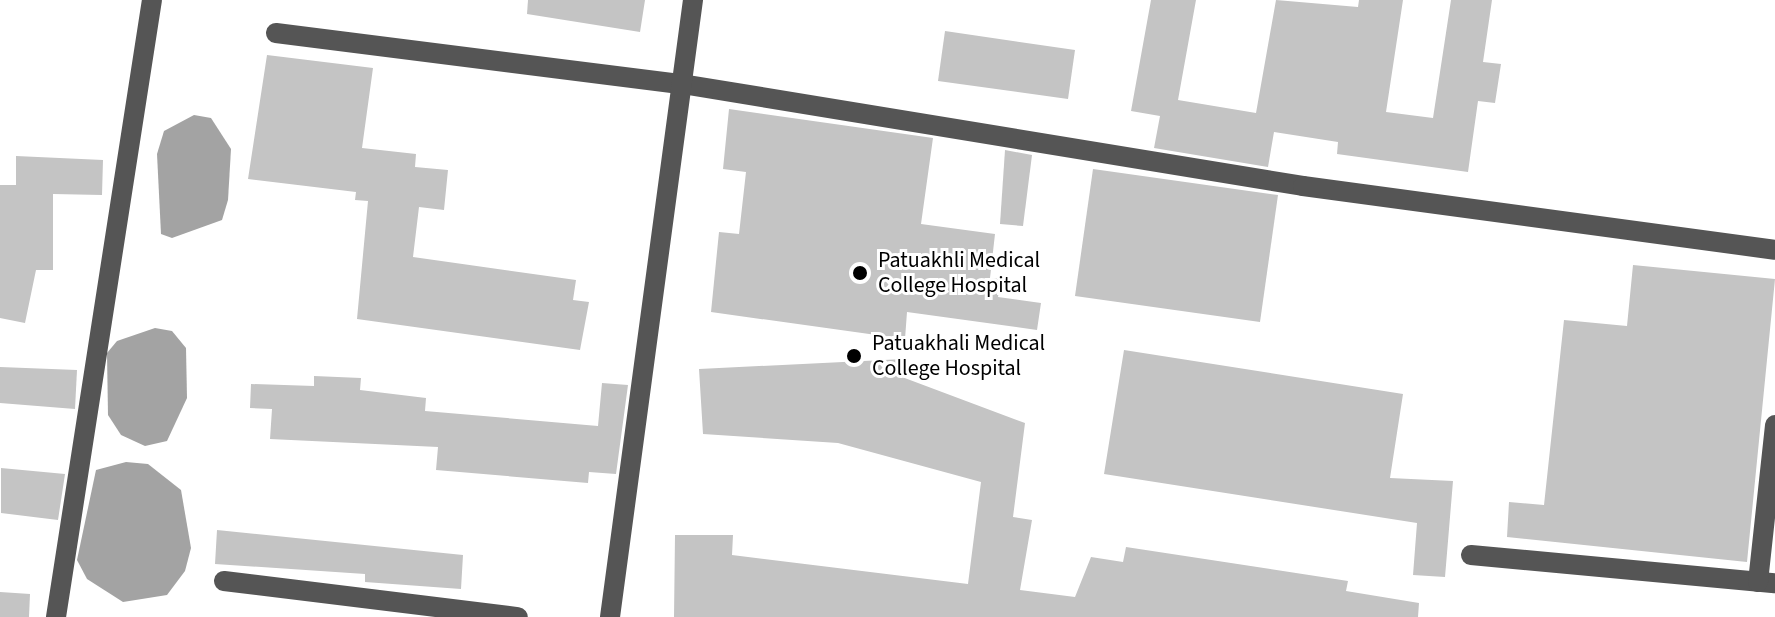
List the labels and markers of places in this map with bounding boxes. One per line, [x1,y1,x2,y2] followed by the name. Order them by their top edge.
[878,247,1040,298] place label: Patuakhli Medical College Hospital
[849,262,871,284] marker: Patuakhli Medical College Hospital
[872,330,1045,382] place label: Patuakhali Medical College Hospital
[843,345,865,367] marker: Patuakhali Medical College Hospital

